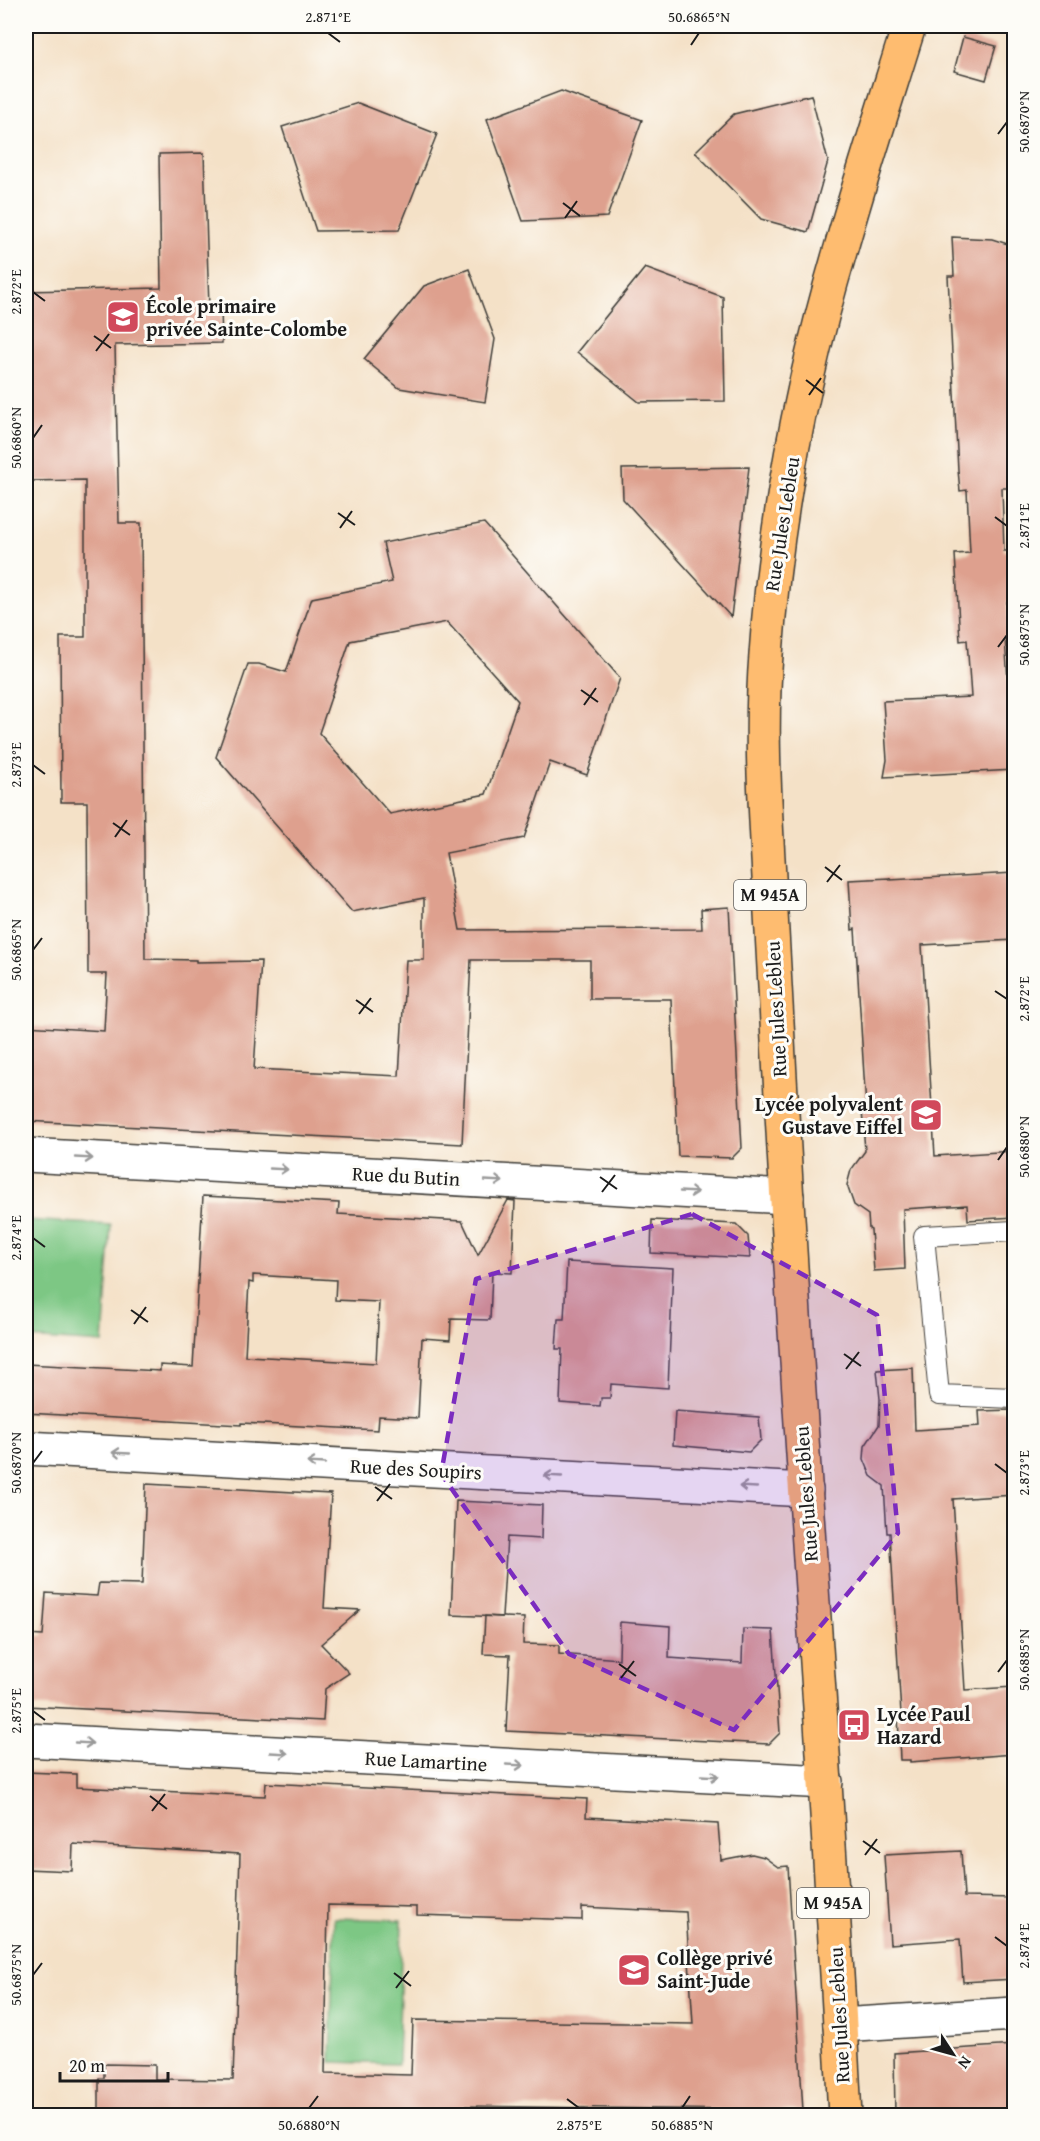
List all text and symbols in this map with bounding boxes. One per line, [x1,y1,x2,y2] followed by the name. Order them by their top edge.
[305,6,351,27] text: 2.871°E
[668,6,730,27] text: 50.6865°N
[1013,91,1034,153] text: 50.6870°N
[5,269,26,315] text: 2.872°E
[146,291,347,343] place label: École primaire privée Sainte-Colombe
[105,299,141,335] school or university icon: École primaire privée Sainte-Colombe
[5,407,26,469] text: 50.6860°N
[757,454,806,593] street label: Rue Jules Lebleu
[1013,503,1034,549] text: 2.871°E
[1013,604,1034,666] text: 50.6875°N
[5,742,26,788] text: 2.873°E
[734,880,806,910] road number: M 945A
[5,919,26,981] text: 50.6865°N
[757,940,794,1078] street label: Rue Jules Lebleu
[1013,976,1034,1022] text: 2.872°E
[755,1089,903,1141] place label: Lycée polyvalent Gustave Eiffel
[908,1097,944,1133] school or university icon: Lycée polyvalent Gustave Eiffel
[1013,1116,1034,1178] text: 50.6880°N
[73,1153,93,1164] one-way arrow
[351,1158,461,1193] street label: Rue du Butin
[268,1164,288,1175] one-way arrow
[484,1176,504,1187] one-way arrow
[678,1187,698,1198] one-way arrow
[5,1215,26,1261] text: 2.874°E
[786,1425,825,1563] street label: Rue Jules Lebleu
[5,1432,26,1494] text: 50.6870°N
[112,1447,132,1458] one-way arrow
[1013,1450,1034,1496] text: 2.873°E
[349,1451,483,1486] street label: Rue des Soupirs
[307,1458,327,1469] one-way arrow
[543,1470,563,1481] one-way arrow
[738,1481,758,1492] one-way arrow
[1013,1629,1034,1691] text: 50.6885°N
[5,1688,26,1734] text: 2.875°E
[877,1699,971,1751] place label: Lycée Paul Hazard
[836,1707,872,1743] bus stop icon: Lycée Paul Hazard
[73,1737,93,1748] one-way arrow
[364,1743,488,1778] street label: Rue Lamartine
[268,1748,288,1759] one-way arrow
[505,1760,525,1771] one-way arrow
[700,1770,720,1781] one-way arrow
[797,1888,869,1918] road number: M 945A
[1013,1923,1034,1969] text: 2.874°E
[657,1943,773,1995] place label: Collège privé Saint-Jude
[5,1944,26,2006] text: 50.6875°N
[820,1946,857,2084] street label: Rue Jules Lebleu
[616,1952,652,1988] school or university icon: Collège privé Saint-Jude
[923,2024,983,2084] north arrow
[60,2045,168,2083] scale bar
[952,2051,978,2074] text: N
[69,2052,105,2079] text: 20 m
[278,2114,340,2135] text: 50.6880°N
[556,2114,602,2135] text: 2.875°E
[651,2114,713,2135] text: 50.6885°N

